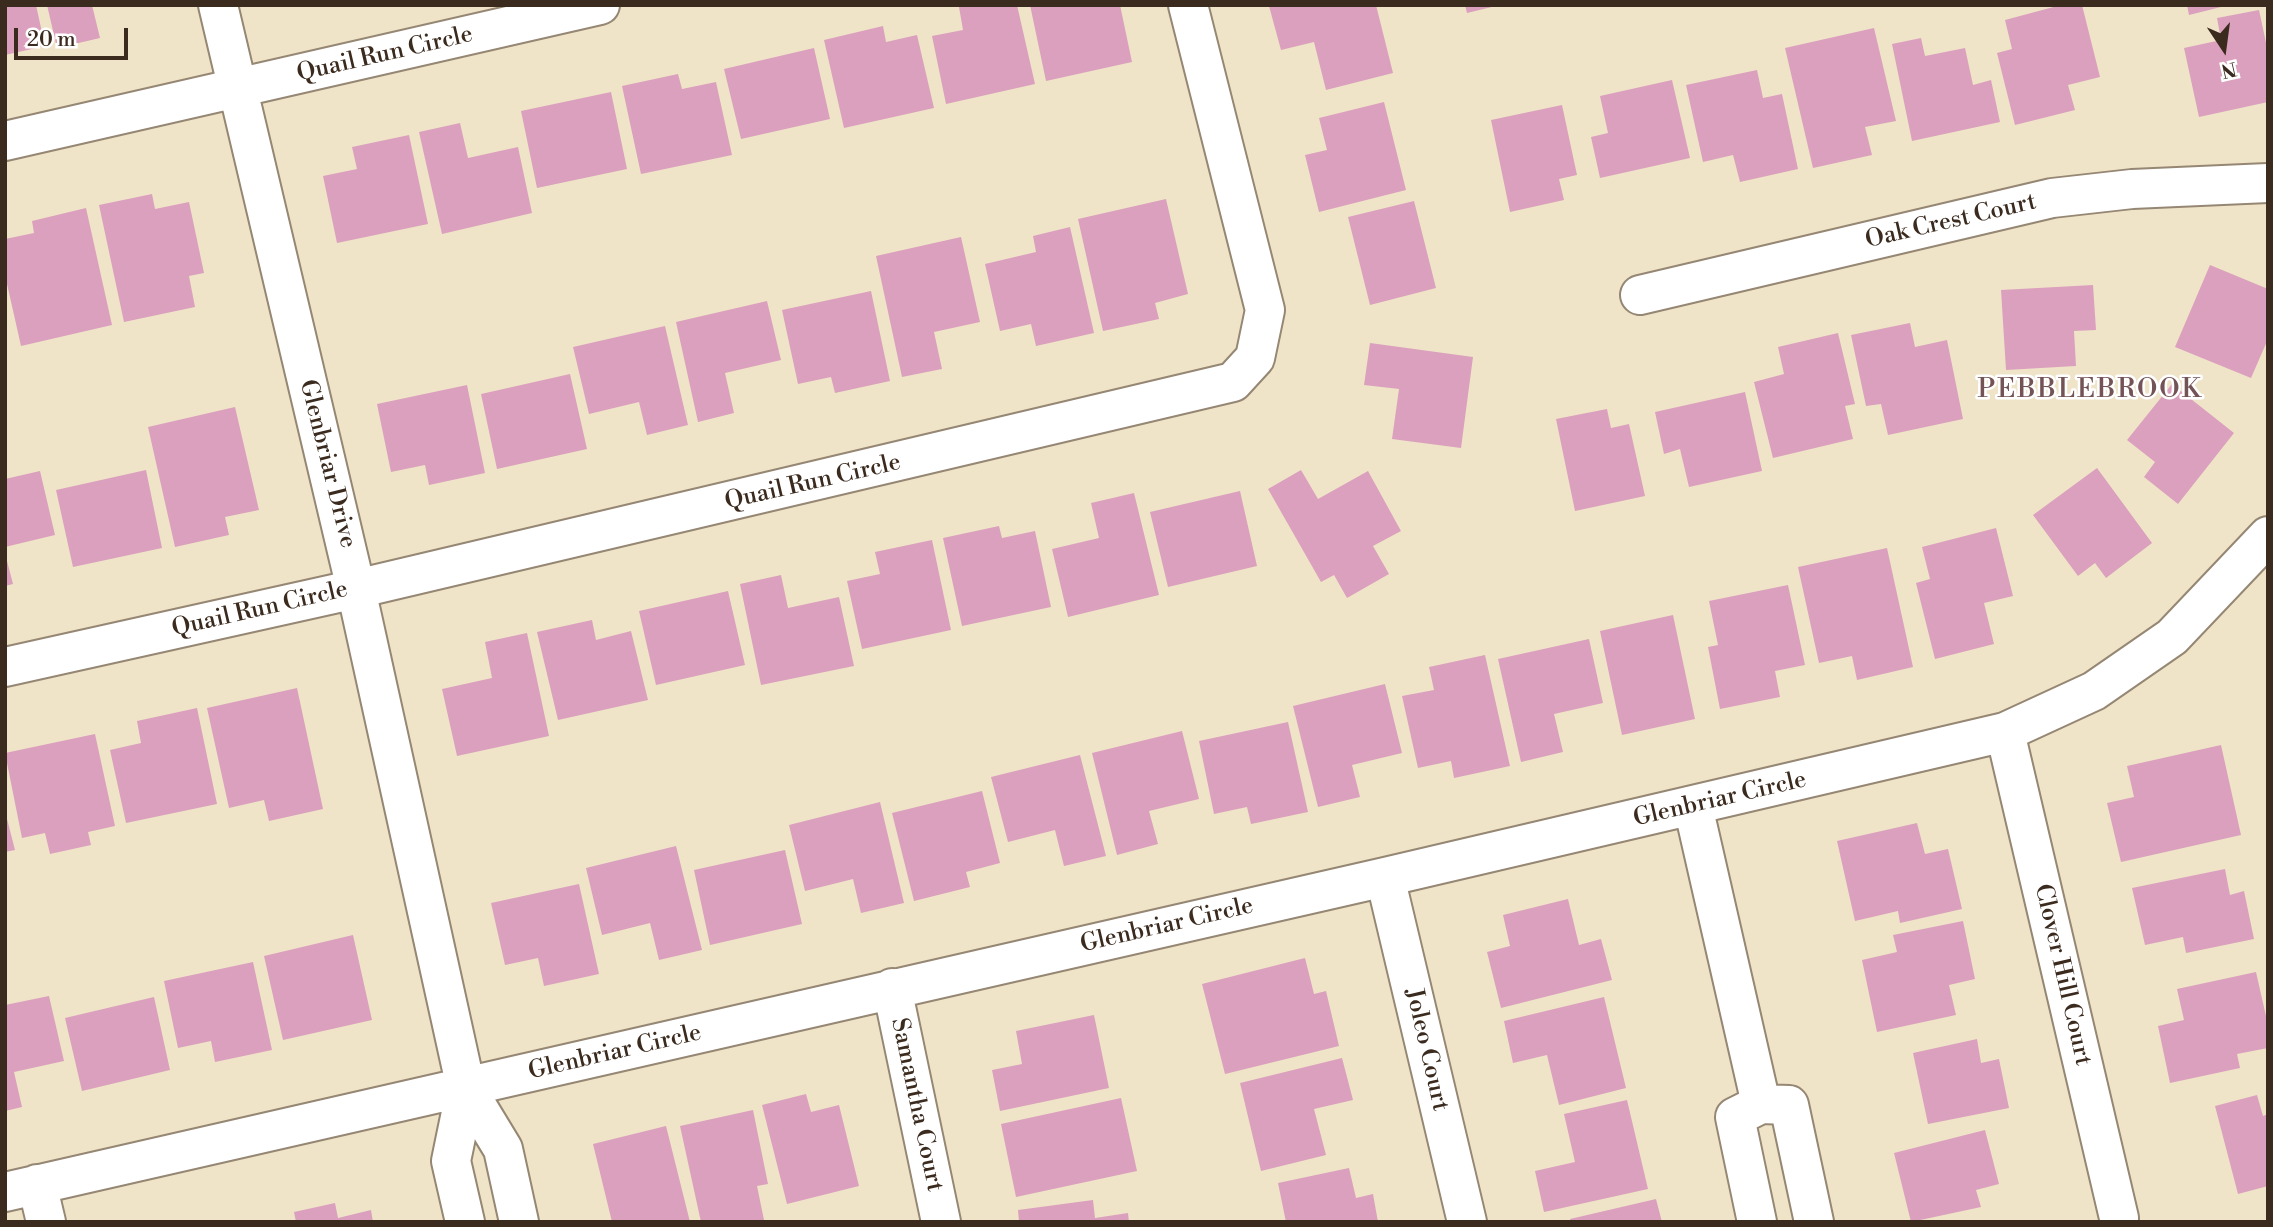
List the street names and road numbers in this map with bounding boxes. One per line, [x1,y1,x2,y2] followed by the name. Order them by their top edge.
[294,21,476,89] street label: Quail Run Circle
[1863,188,2039,256] street label: Oak Crest Court
[292,377,362,551] street label: Glenbriar Drive
[722,449,904,517] street label: Quail Run Circle
[169,576,351,644] street label: Quail Run Circle
[1631,766,1809,834] street label: Glenbriar Circle
[2027,882,2097,1068] street label: Clover Hill Court
[1078,892,1256,960] street label: Glenbriar Circle
[1398,986,1454,1114] street label: Joleo Court
[884,1016,948,1194] street label: Samantha Court
[526,1019,704,1087] street label: Glenbriar Circle

